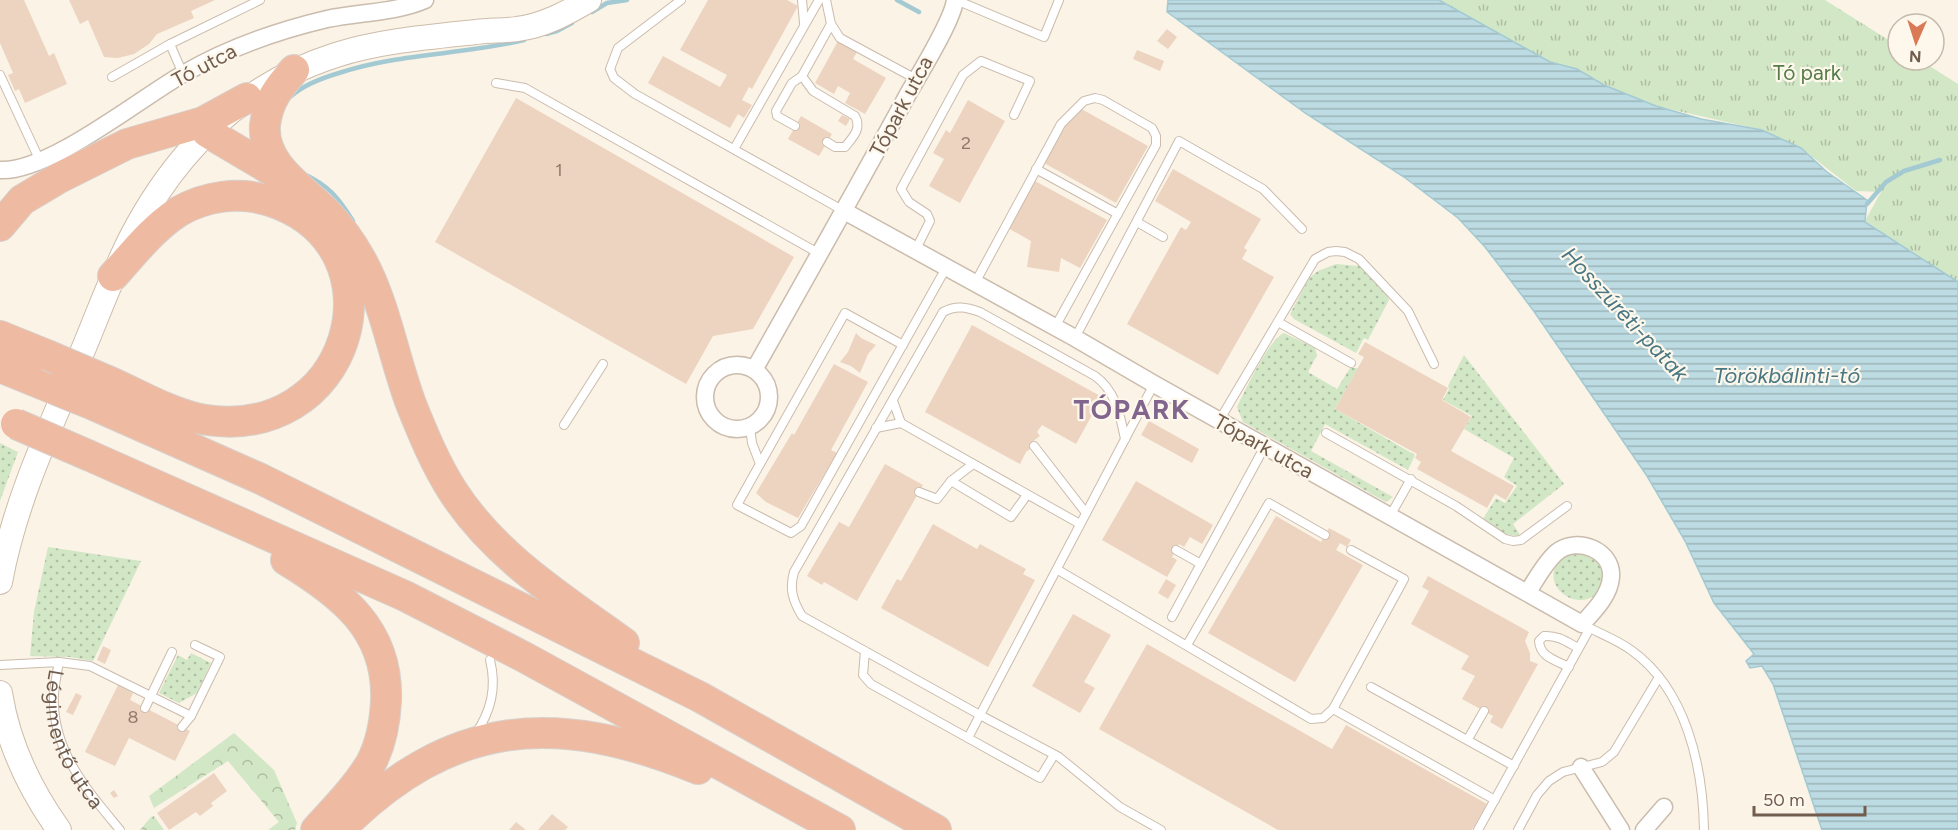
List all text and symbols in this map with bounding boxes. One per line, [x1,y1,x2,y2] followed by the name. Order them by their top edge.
[1886,12,1946,72] north arrow
[168,38,240,92] street label: Tó utca
[1909,47,1922,66] text: N
[864,52,938,160] street label: Tópark utca
[1773,60,1842,85] park label: Tó park
[961,132,971,154] house number: 2
[555,159,563,181] house number: 1
[1556,241,1695,388] water label: Hosszúréti-patak
[1714,362,1861,389] water label: Törökbálinti-tó
[1074,393,1190,426] district label: TÓPARK
[1210,408,1318,484] street label: Tópark utca
[41,668,110,813] street label: Légimentő utca
[127,706,139,728] house number: 8
[1754,779,1865,817] scale bar
[1763,789,1805,811] text: 50 m

